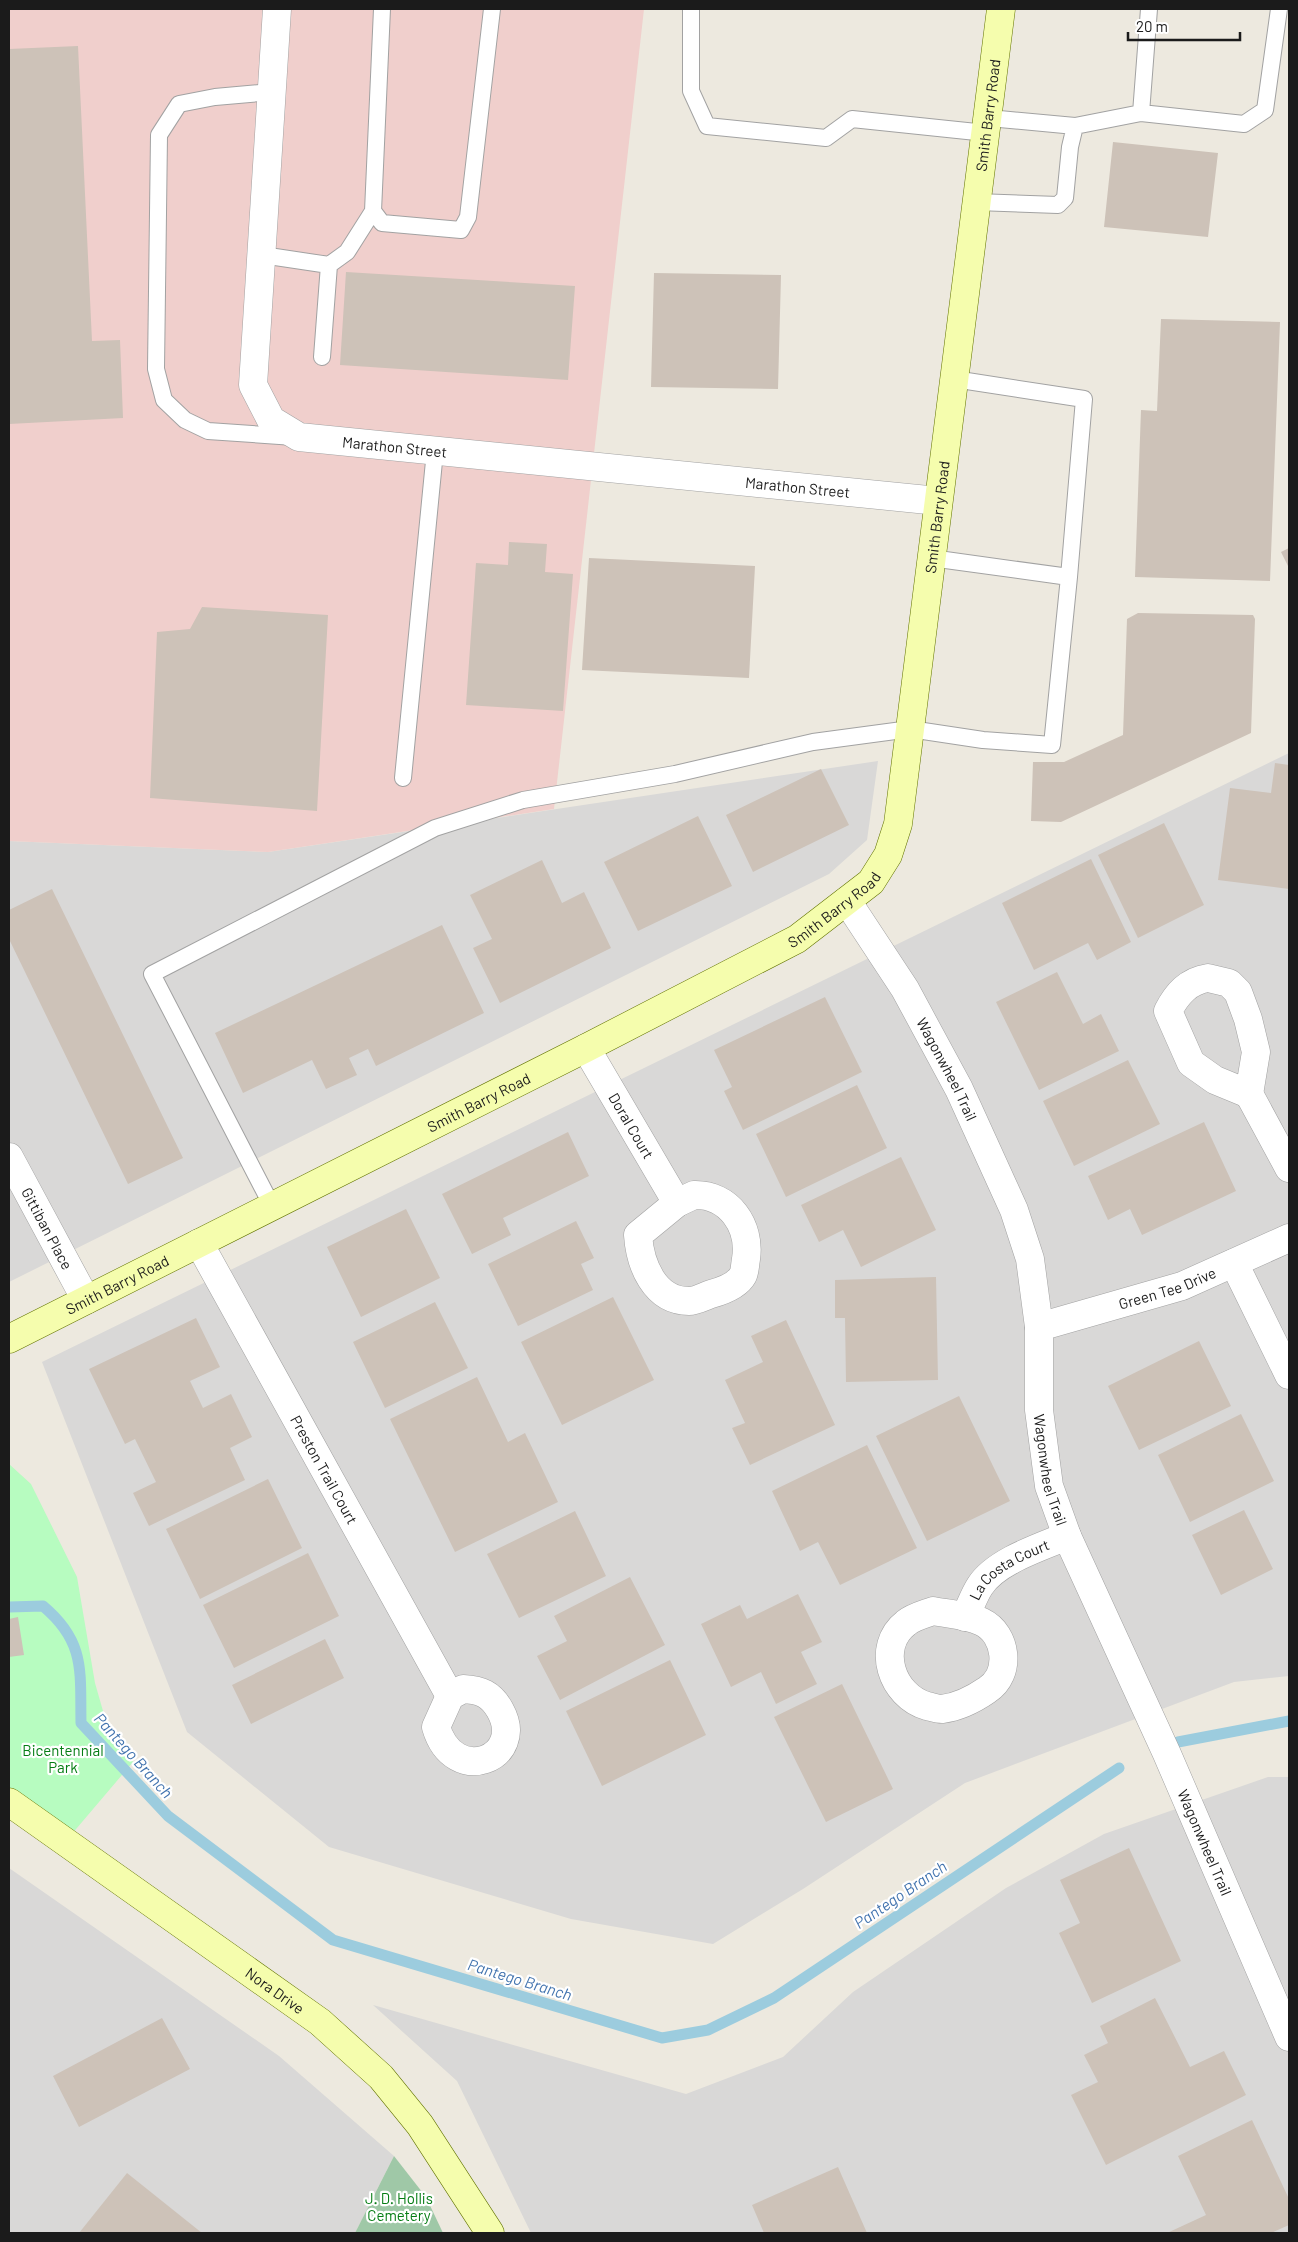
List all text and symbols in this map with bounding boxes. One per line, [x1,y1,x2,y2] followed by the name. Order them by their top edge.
[1128,10,1240,42] scale bar
[1136,17,1168,35] text: 20 m
[972,58,1004,172] street label: Smith Barry Road
[341,432,448,461] street label: Marathon Street
[921,460,953,574] street label: Smith Barry Road
[744,473,851,501] street label: Marathon Street
[785,868,884,951] street label: Smith Barry Road
[913,1014,981,1124] street label: Wagonwheel Trail
[424,1069,533,1136] street label: Smith Barry Road
[605,1089,658,1162] street label: Doral Court
[18,1184,77,1272] street label: Gittiban Place
[63,1251,172,1318] street label: Smith Barry Road
[1116,1263,1219,1313] street label: Green Tee Drive
[287,1412,362,1527] street label: Preston Trail Court
[1031,1413,1071,1528] street label: Wagonwheel Trail
[965,1535,1052,1603] street label: La Costa Court
[91,1709,177,1801] water label: Pantego Branch
[22,1741,104,1776] park label: Bicentennial Park
[1174,1787,1236,1898] street label: Wagonwheel Trail
[850,1856,950,1932] water label: Pantego Branch
[466,1954,574,2004] water label: Pantego Branch
[242,1963,308,2017] street label: Nora Drive
[365,2189,433,2224] park label: J. D. Hollis Cemetery

